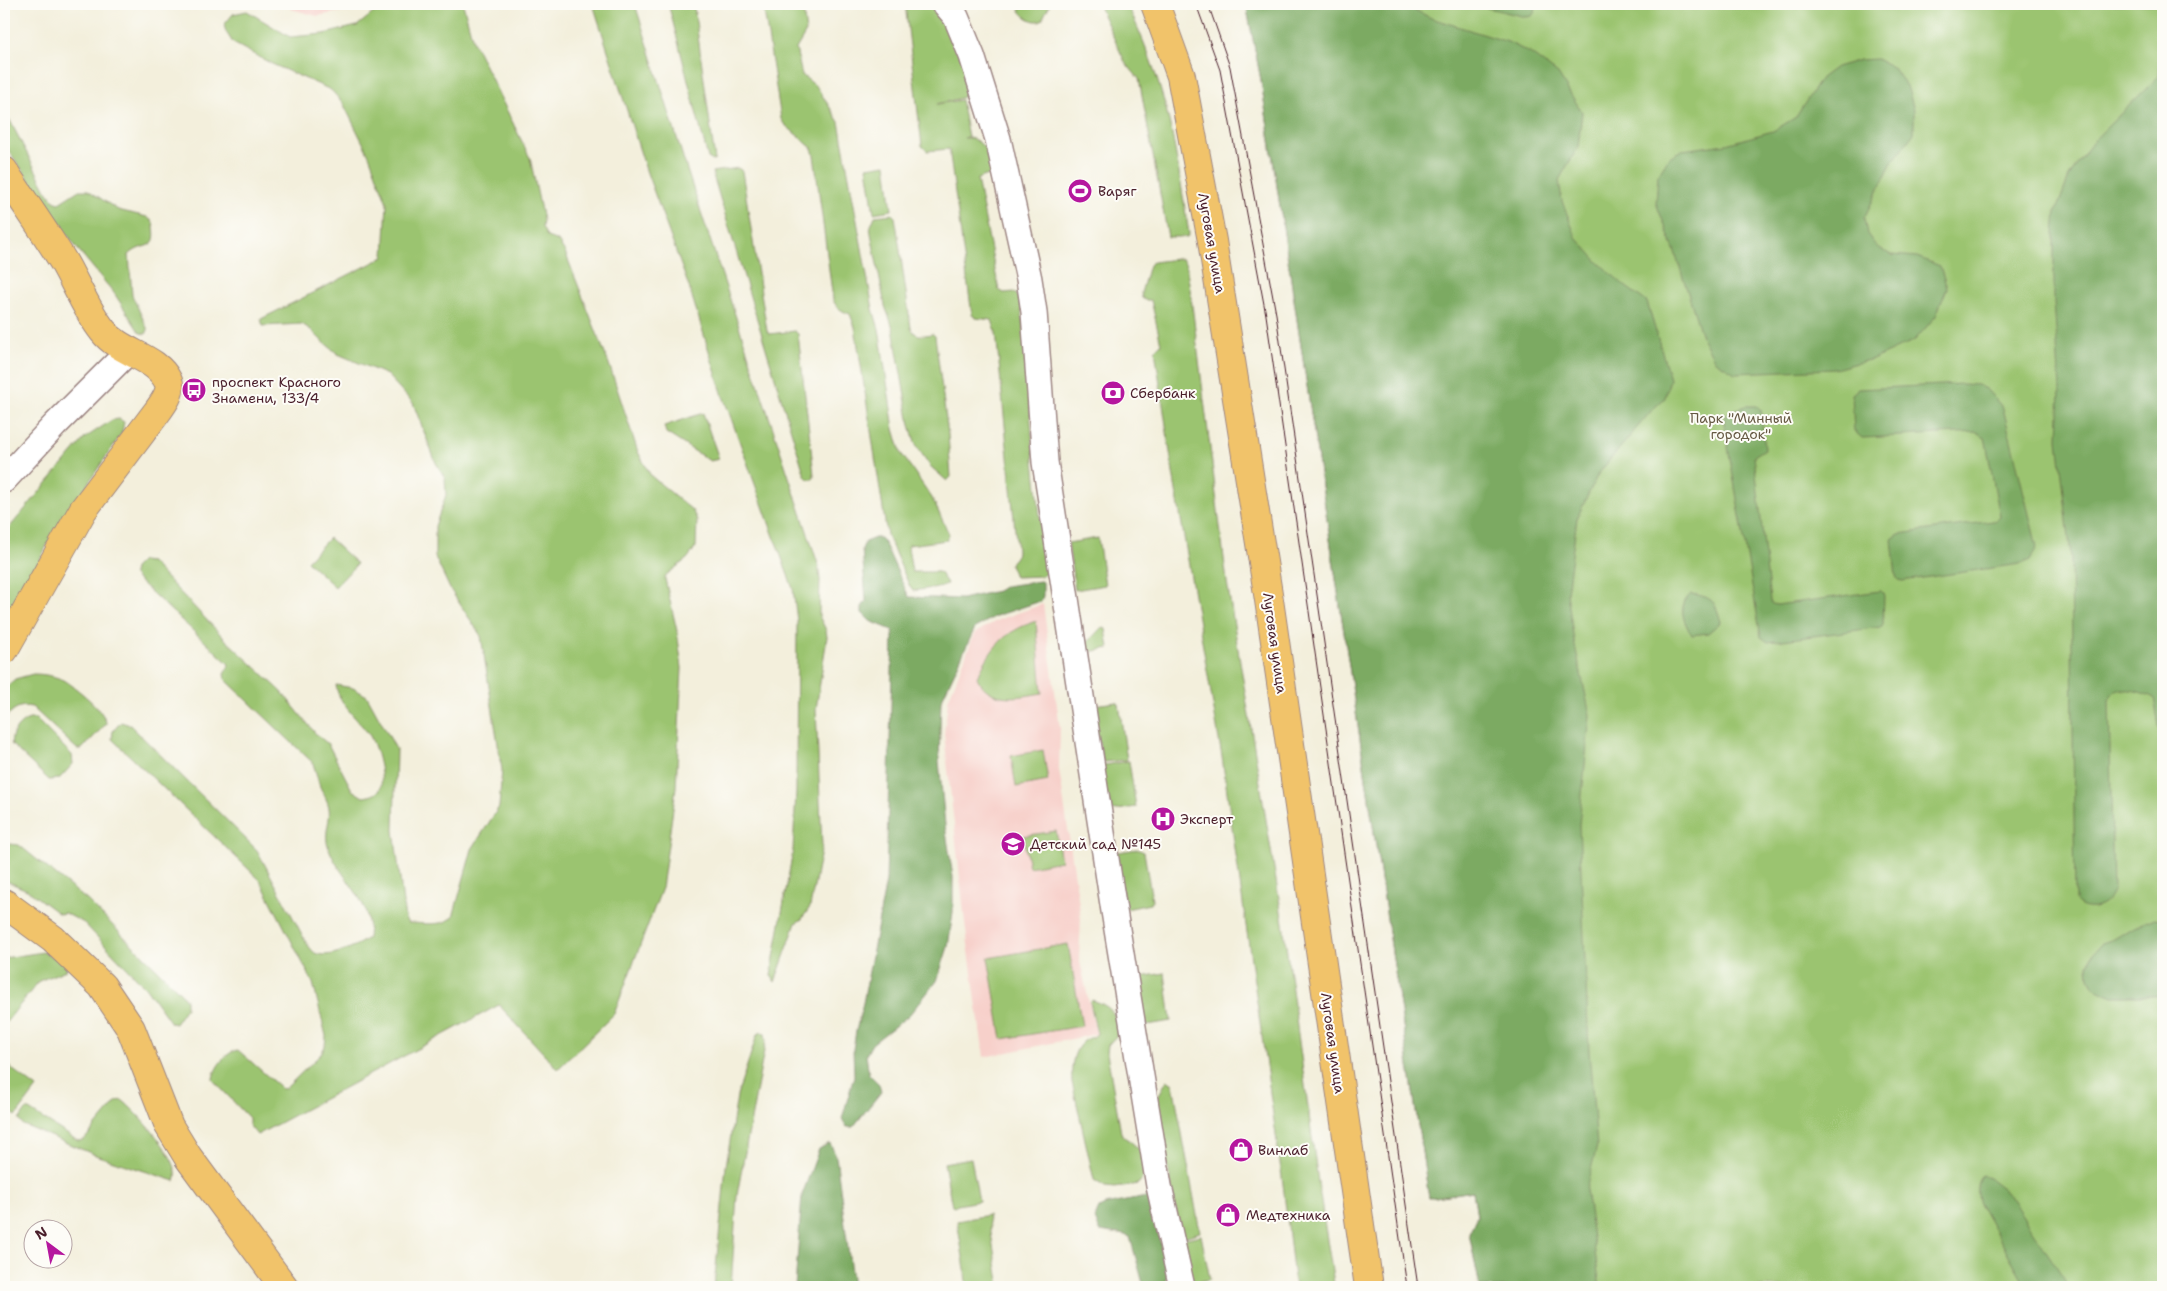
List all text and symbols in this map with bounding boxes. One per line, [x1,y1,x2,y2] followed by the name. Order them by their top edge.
[1067,178,1093,204] sports icon: Варяг
[1098,182,1137,200] place label: Варяг
[1194,191,1230,295] street label: Луговая улица
[212,373,341,407] place label: проспект Красного Знамени, 133/4
[181,377,207,403] bus stop icon: проспект Красного Знамени, 133/4
[1100,380,1126,406] bank icon: Сбербанк
[1130,384,1196,402] place label: Сбербанк
[1690,409,1792,443] park label: Парк "Минный городок"
[1259,591,1291,695] street label: Луговая улица
[1150,806,1176,832] hospital icon: Эксперт
[1180,810,1234,828] place label: Эксперт
[1000,831,1026,857] school or university icon: Детский сад №145
[1030,835,1161,853] place label: Детский сад №145
[1317,991,1349,1095] street label: Луговая улица
[1228,1137,1254,1163] shop icon: Винлаб
[1258,1141,1308,1159] place label: Винлаб
[1215,1202,1241,1228] shop icon: Медтехника
[1246,1206,1331,1224] place label: Медтехника
[22,1218,72,1268] north arrow
[32,1222,51,1244] text: N

